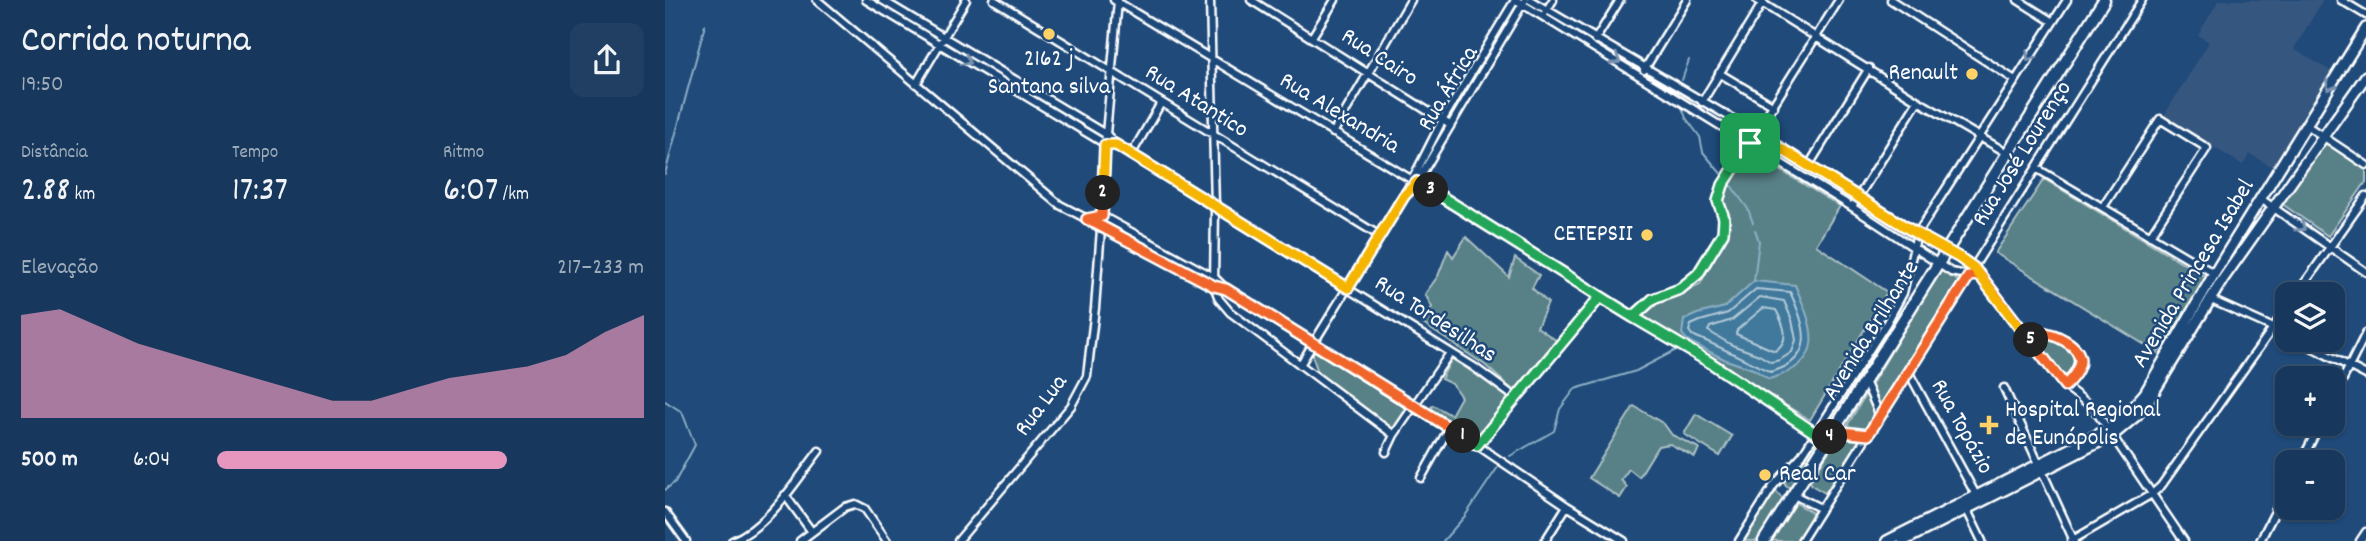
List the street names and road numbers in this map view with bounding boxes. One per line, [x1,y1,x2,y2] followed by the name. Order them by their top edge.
[1334,20,1424,96] street label: Rua Cairo
[1410,39,1488,138] street label: Rua África
[1138,57,1254,147] street label: Rua Atantico
[1272,65,1406,164] street label: Rua Alexandria
[1965,75,2081,233] street label: Rua José Lourenço
[2124,173,2264,375] street label: Avenida Princesa Isabel
[1815,254,1929,408] street label: Avenida Brilhante
[1367,268,1503,372] street label: Rua Tordesilhas
[1007,367,1077,444] street label: Rua Lua
[1921,373,2001,481] street label: Rua Topázio

